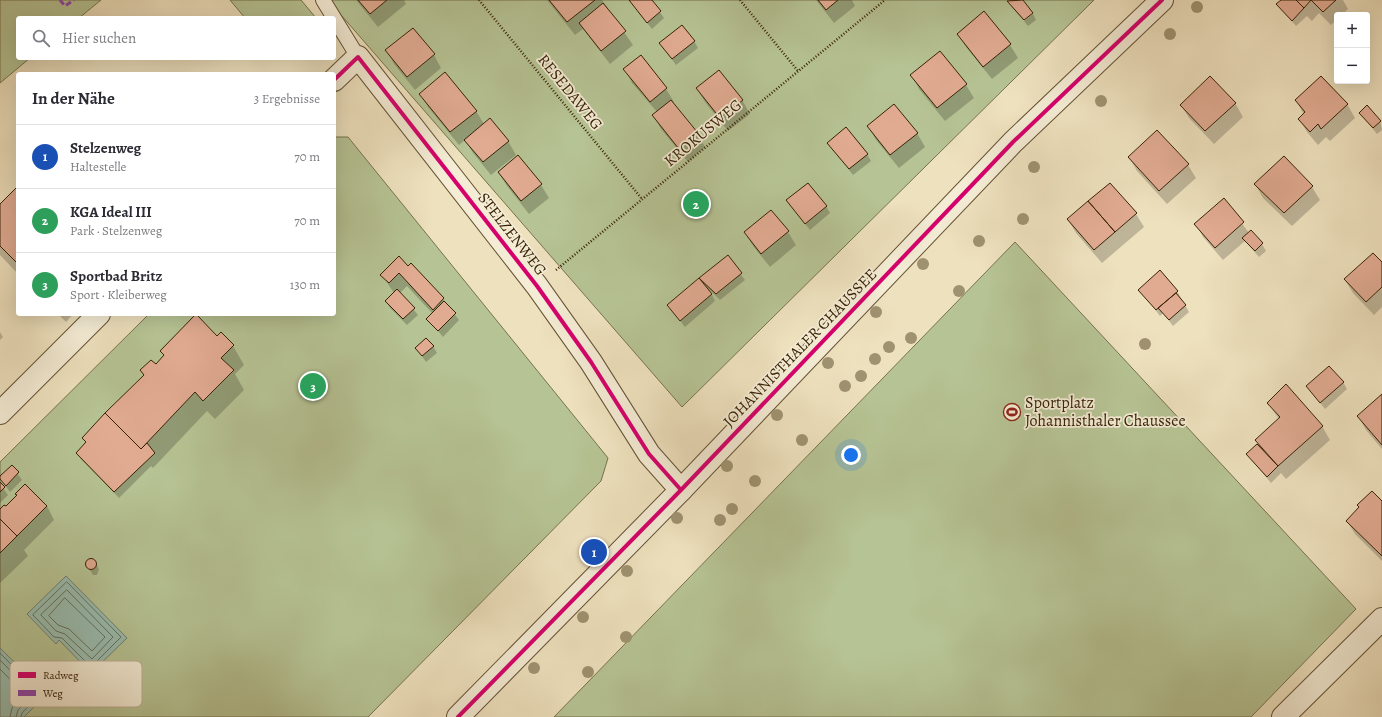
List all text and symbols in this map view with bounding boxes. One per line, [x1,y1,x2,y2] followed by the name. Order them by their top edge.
[1334,12,1370,84] map controls
[1334,12,1370,48] button: +
[16,16,336,60] search box
[30,27,52,49] icon: search
[62,28,136,48] text: Hier suchen
[1334,48,1370,84] button: −
[533,49,607,135] street label: RESEDAWEG
[32,87,115,110] text: In der Nähe
[254,90,320,107] text: 3 Ergebnisse
[660,94,746,172] street label: KROKUSWEG
[70,138,141,158] text: Stelzenweg
[43,148,47,165] text: 1
[294,148,320,165] text: 70 m
[70,158,126,175] text: Haltestelle
[473,188,551,280] street label: STELZENWEG
[683,189,709,219] pin: 2
[70,202,152,222] text: KGA Ideal III
[42,212,48,229] text: 2
[294,212,320,229] text: 70 m
[70,222,162,239] text: Park · Stelzenweg
[718,264,882,432] street label: JOHANNISTHALER CHAUSSEE
[70,266,162,286] text: Sportbad Britz
[42,276,48,293] text: 3
[290,276,320,293] text: 130 m
[70,286,167,303] text: Sport · Kleiberweg
[300,371,326,401] pin: 3
[1025,392,1186,432] place label: Sportplatz Johannisthaler Chaussee
[1002,402,1022,422] sports icon: Sportplatz Johannisthaler Chaussee
[841,445,861,465] your location
[581,537,607,567] pin: 1
[10,661,142,707] legend
[43,668,79,683] text: Radweg
[42,686,63,701] text: Weg

